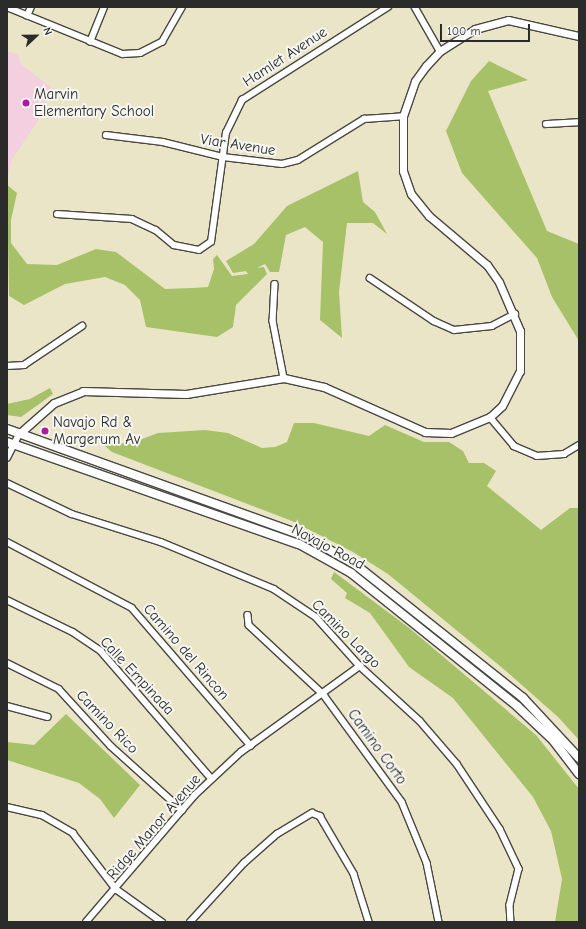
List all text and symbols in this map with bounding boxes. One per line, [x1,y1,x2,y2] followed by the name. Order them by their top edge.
[16,16,56,56] north arrow
[442,16,532,42] scale bar
[240,23,330,91] street label: Hamlet Avenue
[447,24,480,38] text: 100 m
[40,26,55,37] text: N
[34,85,154,120] place label: Marvin Elementary School
[21,98,31,108] marker: Marvin Elementary School
[199,130,277,160] street label: Viar Avenue
[53,413,140,448] place label: Navajo Rd & Margerum Av
[40,426,50,436] marker: Navajo Rd & Margerum Av
[288,520,368,574] street label: Navajo Road
[308,596,384,672] street label: Camino Largo
[139,600,233,704] street label: Camino del Rincon
[96,633,178,719] street label: Calle Empinada
[72,686,142,758] street label: Camino Rico
[344,706,410,788] street label: Camino Corto
[103,771,205,883] street label: Ridge Manor Avenue

